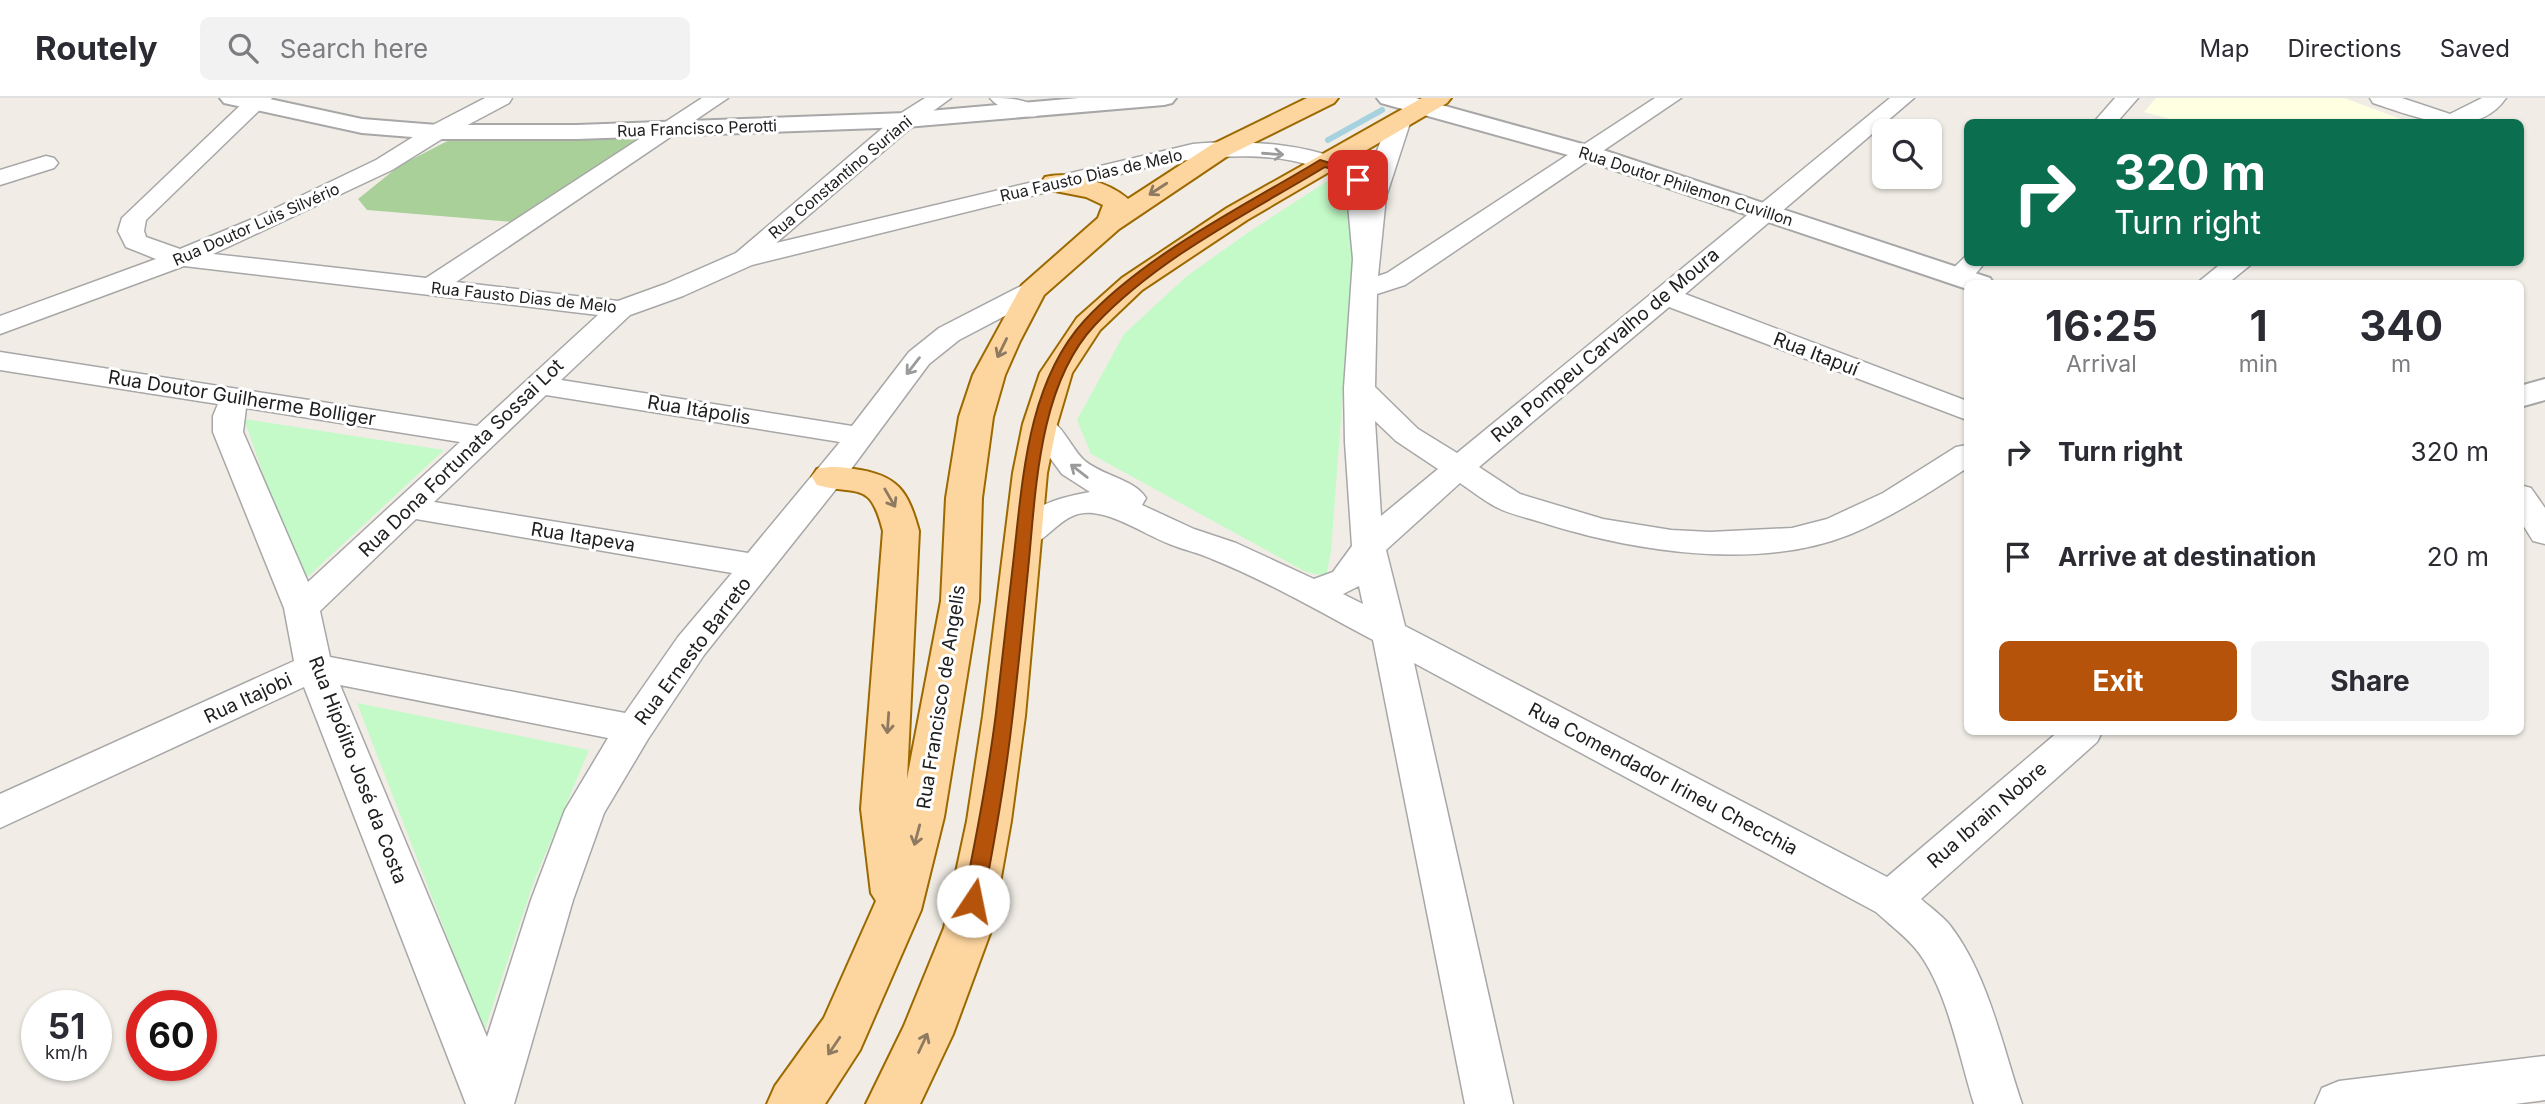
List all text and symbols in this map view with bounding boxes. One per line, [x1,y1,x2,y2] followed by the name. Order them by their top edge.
[200,17,690,80] search box
[35,28,158,68] text: Routely
[224,29,262,67] icon: search
[280,33,428,64] text: Search here
[2200,34,2249,63] text: Map
[2287,34,2402,63] text: Directions
[2440,34,2510,63] text: Saved
[764,111,916,243] street label: Rua Constantino Suriani
[617,115,777,141] street label: Rua Francisco Perotti
[1872,119,1942,189] map controls
[1872,119,1942,189] button: search
[1576,142,1796,230] street label: Rua Doutor Philemon Cuvillon
[2114,143,2266,202] text: 320 m
[998,144,1184,206] street label: Rua Fausto Dias de Melo
[1261,147,1284,160] one-way arrow
[1999,147,2090,238] icon: right
[1328,150,1388,210] pin
[1339,161,1377,199] icon: arrive
[170,178,342,270] street label: Rua Doutor Luis Silvério
[1149,181,1168,196] one-way arrow
[2114,203,2261,242] text: Turn right
[1486,243,1724,447] street label: Rua Pompeu Carvalho de Moura
[430,277,618,317] street label: Rua Fausto Dias de Melo
[2045,300,2158,351] text: 16:25
[2249,300,2267,351] text: 1
[2359,300,2443,351] text: 340
[1770,327,1862,381] street label: Rua Itapuí
[994,337,1008,358] one-way arrow
[2066,350,2137,378] text: Arrival
[2239,350,2278,378] text: min
[2391,350,2411,378] text: m
[354,354,568,562] street label: Rua Dona Fortunata Sossai Lot
[906,357,921,375] one-way arrow
[107,365,377,431] street label: Rua Doutor Guilherme Bolliger
[646,390,752,430] street label: Rua Itápolis
[1999,433,2037,471] icon: right
[2058,436,2183,467] text: Turn right
[2411,436,2489,467] text: 320 m
[1070,464,1089,479] one-way arrow
[883,488,897,508] one-way arrow
[529,517,637,557] street label: Rua Itapeva
[1999,538,2037,576] icon: arrive
[2058,541,2317,572] text: Arrive at destination
[2427,541,2489,572] text: 20 m
[630,572,756,730] street label: Rua Ernesto Barreto
[912,583,970,811] street label: Rua Francisco de Angelis
[1999,641,2237,721] button: Exit
[2251,641,2489,721] button: Share
[304,653,412,887] street label: Rua Hipólito José da Costa
[201,668,295,728] street label: Rua Itajobi
[1524,698,1802,860] street label: Rua Comendador Irineu Checchia
[882,711,895,734] one-way arrow
[1923,757,2051,873] street label: Rua Ibrain Nobre
[910,824,923,846] one-way arrow
[936,864,1010,938] position arrow
[126,990,217,1081] speed limit sign: 60
[48,1005,85,1047] text: 51
[917,1033,930,1054] one-way arrow
[827,1036,841,1055] one-way arrow
[45,1042,88,1063] text: km/h

